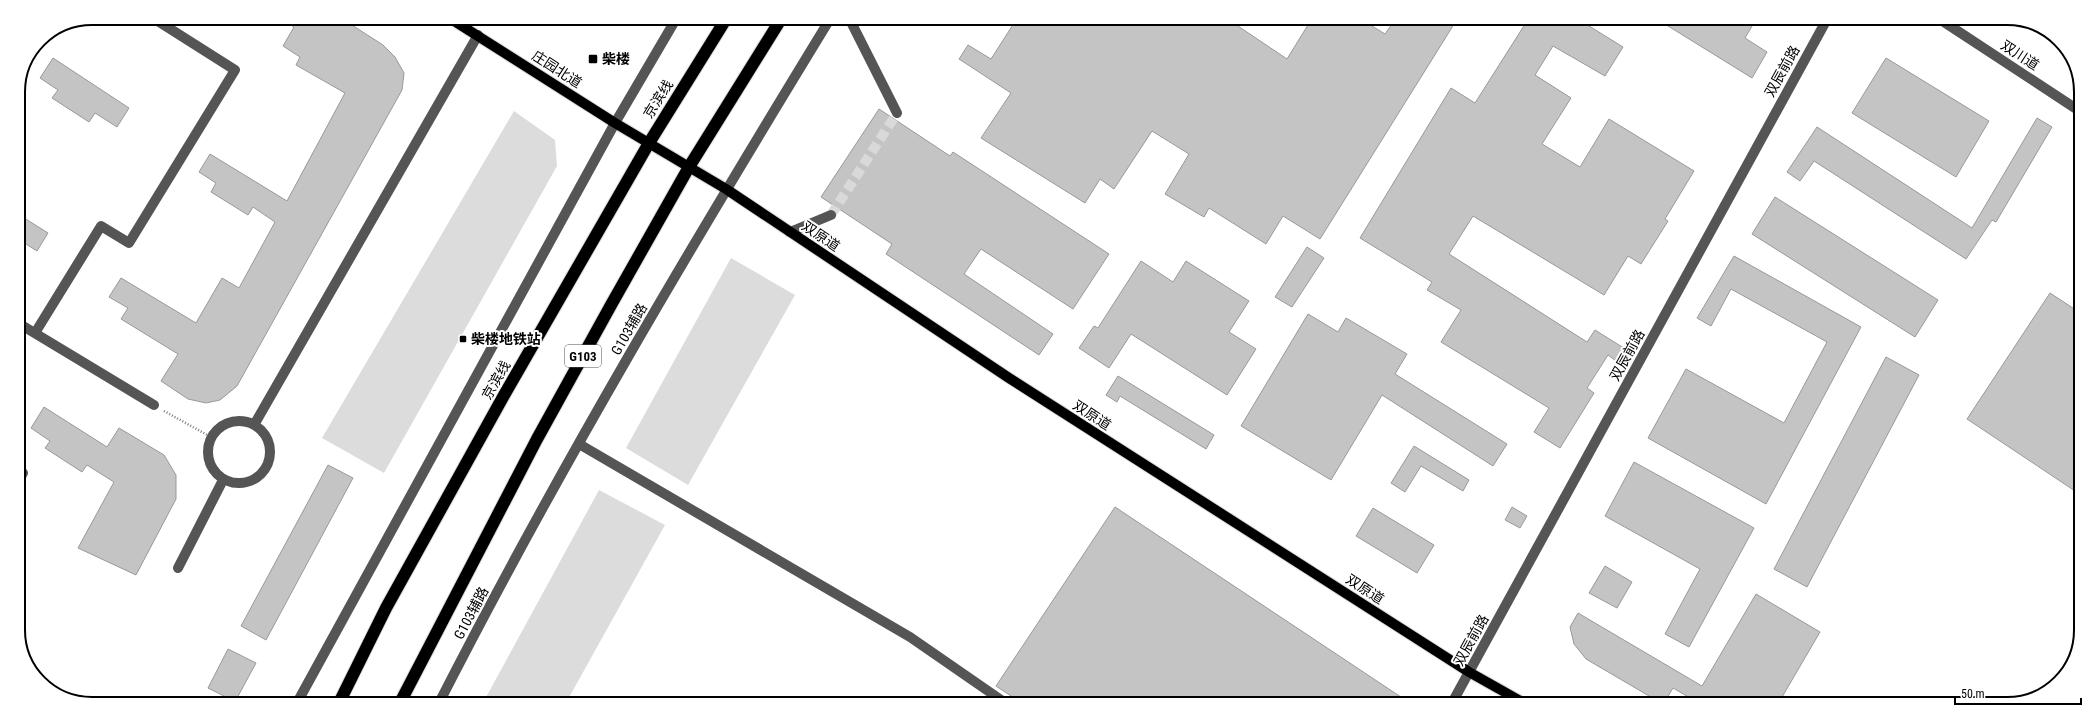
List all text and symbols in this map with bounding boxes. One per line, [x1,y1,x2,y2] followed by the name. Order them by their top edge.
[1998,37,2042,73] street label: 双川道
[1761,43,1803,99] street label: 双辰前路
[529,47,585,91] street label: 庄园北道
[602,51,630,67] place label: 柴楼
[587,53,599,65] marker: 柴楼
[640,77,676,121] street label: 京滨线
[799,218,843,254] street label: 双原道
[608,300,650,358] street label: G103辅路
[1606,327,1648,383] street label: 双辰前路
[471,331,541,347] place label: 柴楼地铁站
[458,334,468,344] marker: 柴楼地铁站
[565,345,601,367] road number: G103
[479,358,513,402] street label: 京滨线
[1070,397,1114,433] street label: 双原道
[1343,571,1387,607] street label: 双原道
[451,584,491,642] street label: G103辅路
[1450,612,1492,668] street label: 双辰前路
[1955,680,2081,706] scale bar
[1961,687,1985,701] text: 50 m

